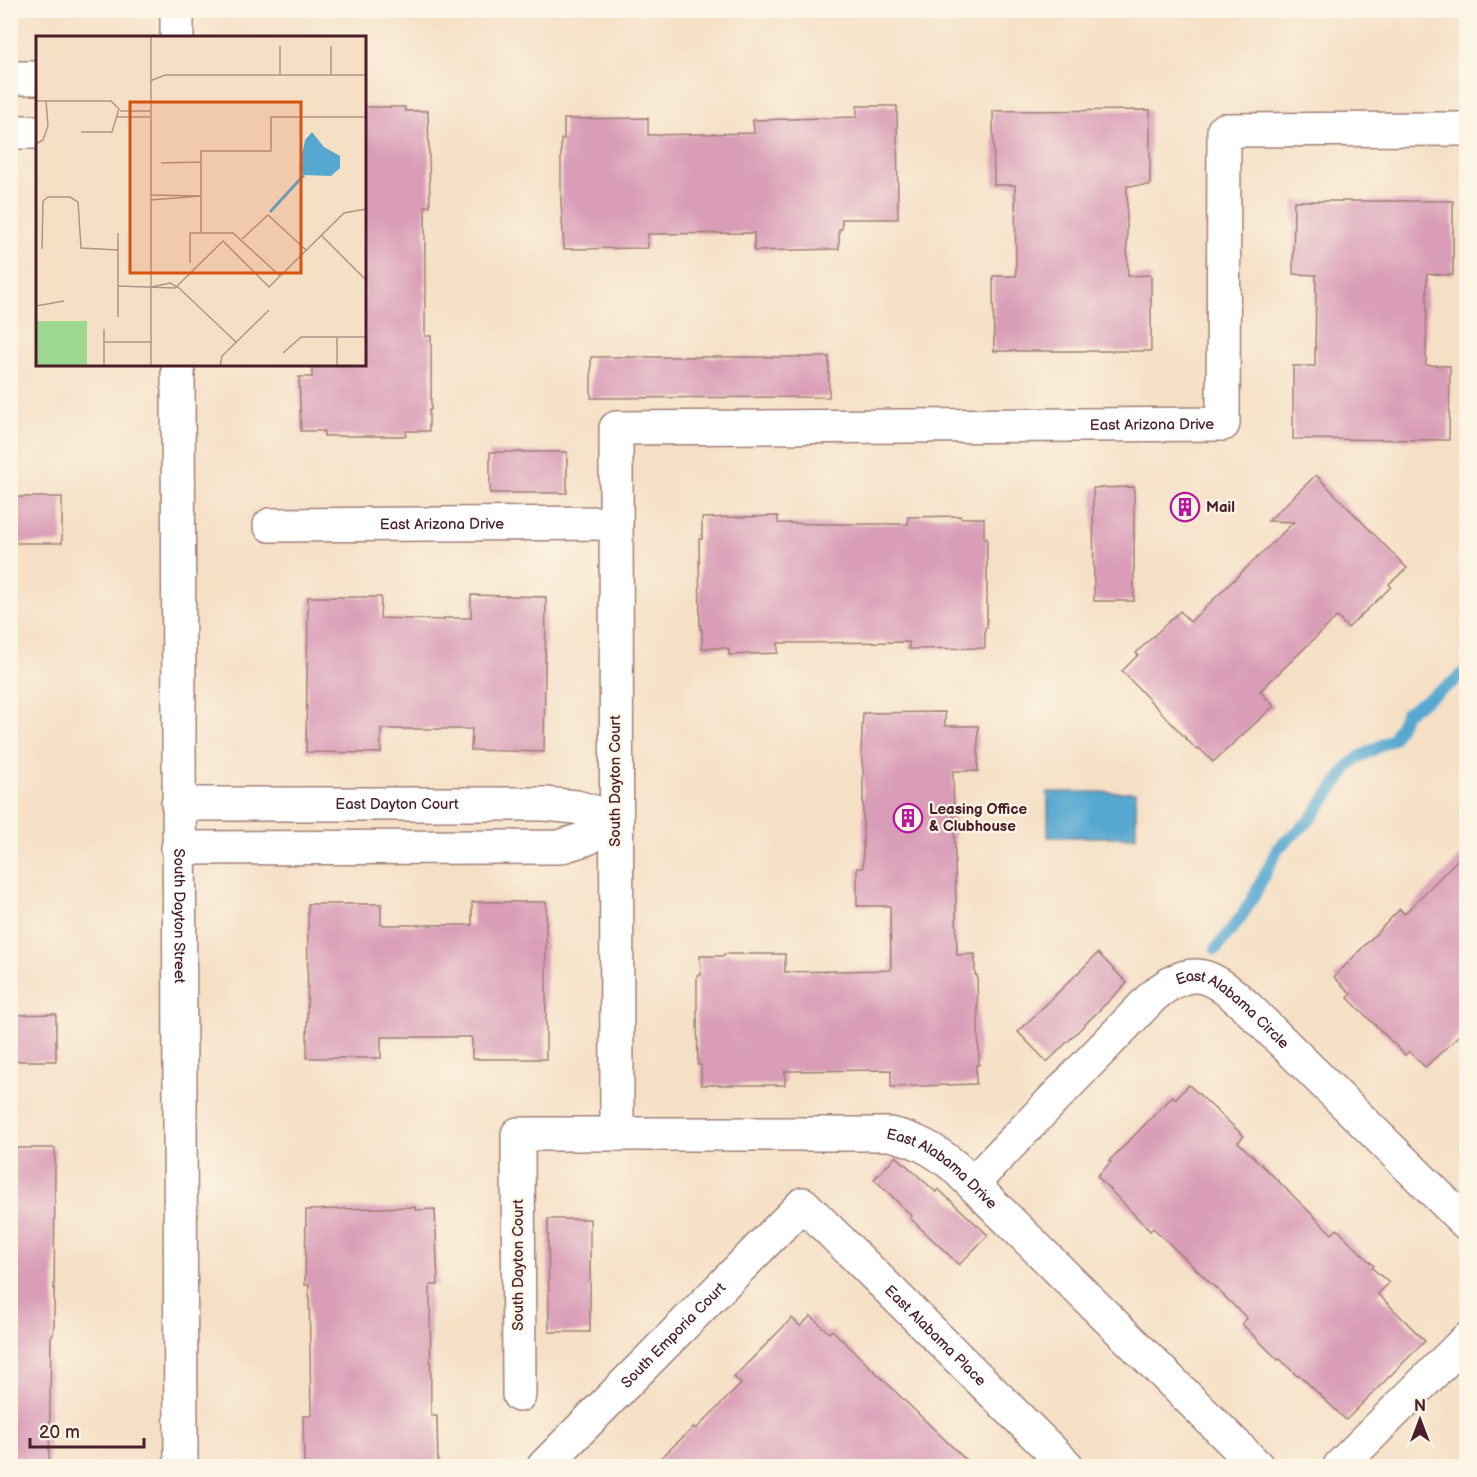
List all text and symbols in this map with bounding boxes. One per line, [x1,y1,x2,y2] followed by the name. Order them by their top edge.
[36,36,366,366] inset map
[1090,415,1214,434] street label: East Arizona Drive
[1169,491,1201,523] building icon: Mail
[1206,498,1235,517] place label: Mail
[380,514,504,534] street label: East Arizona Drive
[606,715,625,847] street label: South Dayton Court
[335,795,459,814] street label: East Dayton Court
[929,800,1028,836] place label: Leasing Office & Clubhouse
[892,802,924,834] building icon: Leasing Office & Clubhouse
[170,848,189,984] street label: South Dayton Street
[1173,966,1293,1053] street label: East Alabama Circle
[885,1124,1001,1213] street label: East Alabama Drive
[509,1199,528,1331] street label: South Dayton Court
[617,1278,730,1392] street label: South Emporia Court
[881,1281,990,1390] street label: East Alabama Place
[1390,1390,1450,1450] north arrow
[1414,1397,1426,1416] text: N
[30,1411,144,1449] scale bar
[39,1422,80,1443] text: 20 m

